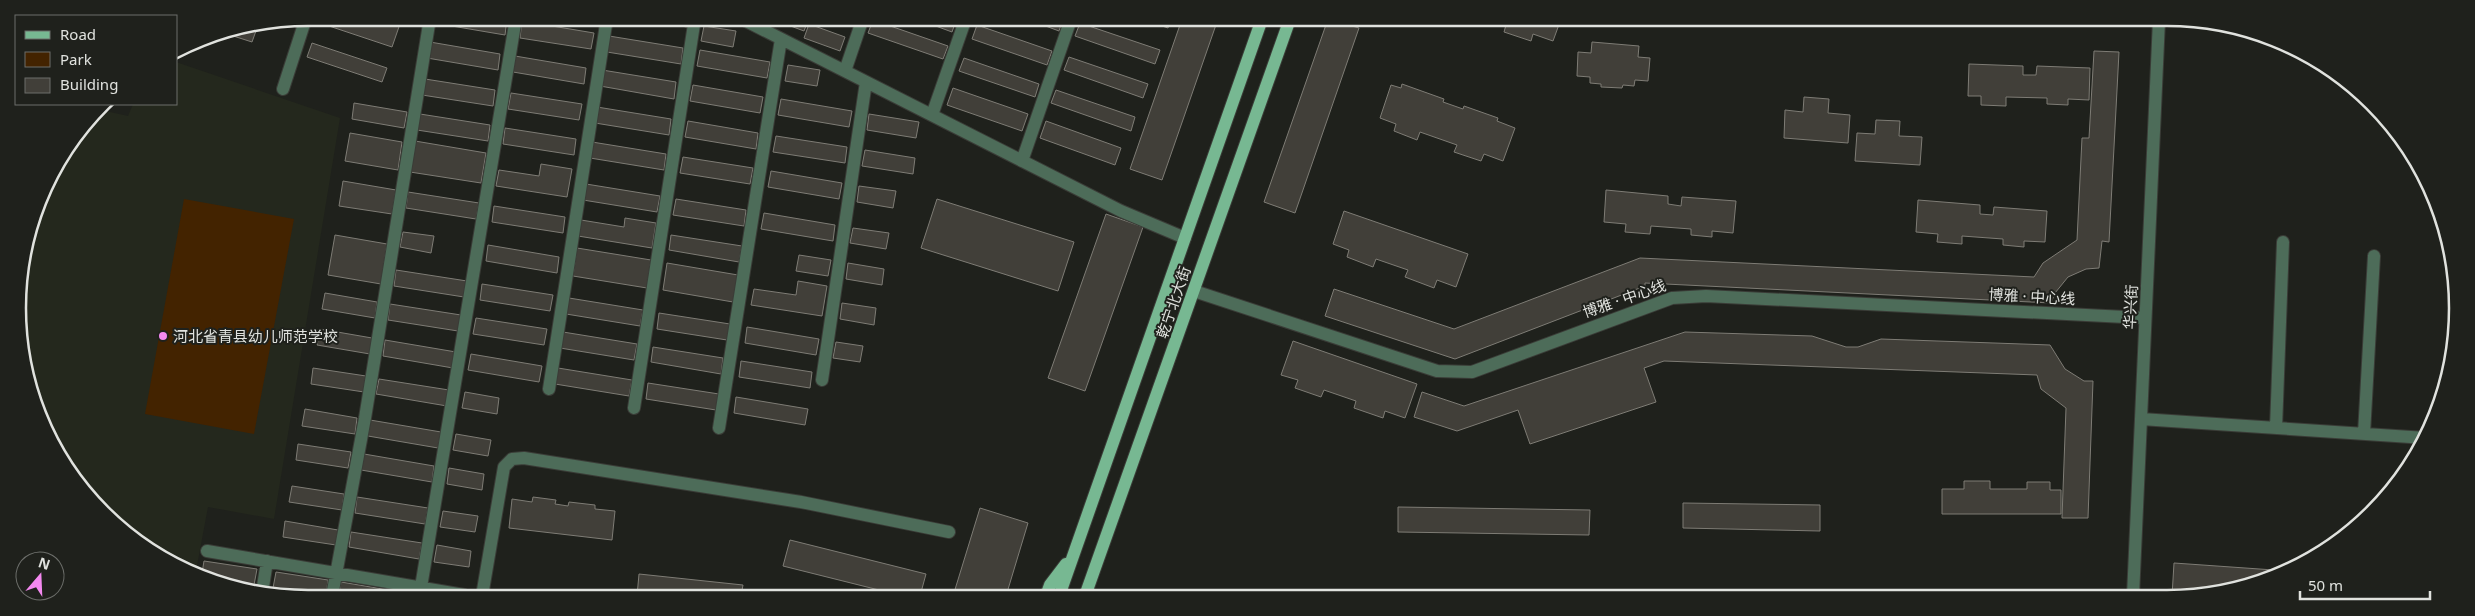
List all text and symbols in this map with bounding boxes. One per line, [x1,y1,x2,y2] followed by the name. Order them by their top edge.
[15,15,178,105] legend
[60,24,96,44] text: Road
[60,49,92,69] text: Park
[60,74,118,94] text: Building
[1151,263,1195,341] street label: 乾宁北大街
[1580,274,1668,322] street label: 博雅 · 中心线
[1988,284,2076,308] street label: 博雅 · 中心线
[2119,284,2141,330] street label: 华兴街
[173,326,338,346] place label: 河北省青县幼儿师范学校
[157,330,169,342] marker: 河北省青县幼儿师范学校
[15,551,65,601] north arrow
[36,552,53,574] text: N
[2300,568,2430,600] scale bar
[2308,575,2343,595] text: 50 m

